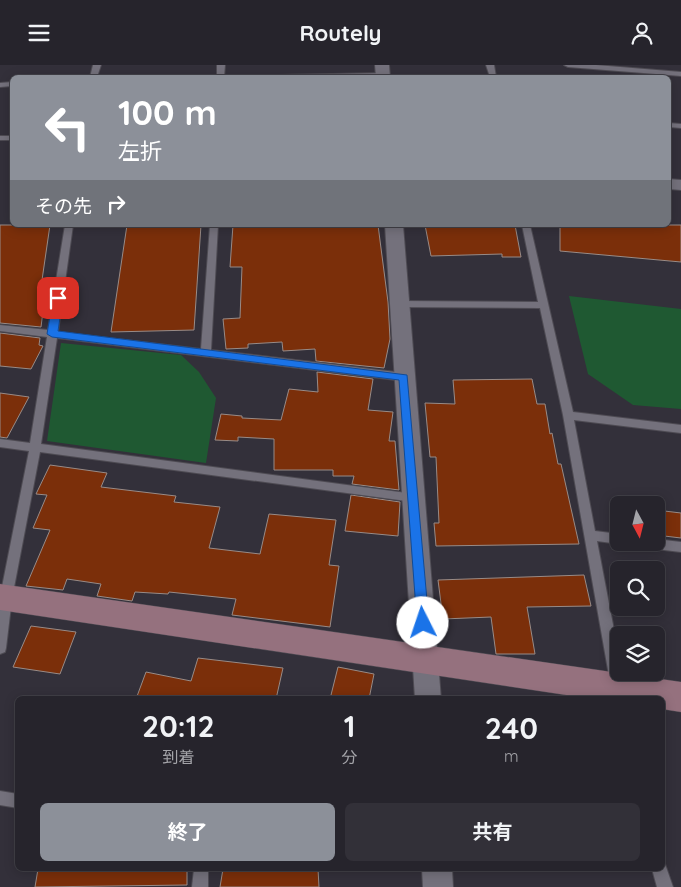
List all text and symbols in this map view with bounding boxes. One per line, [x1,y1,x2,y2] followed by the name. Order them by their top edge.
[25,19,53,47] icon: menu
[299,19,382,47] text: Routely
[628,19,656,47] icon: person
[118,90,217,134] text: 100 m
[35,95,100,160] icon: left
[118,137,162,165] text: 左折
[102,190,130,218] icon: right
[35,194,92,218] text: その先
[37,277,79,319] pin
[44,284,72,312] icon: arrive
[610,496,665,551] north arrow
[610,496,665,681] map controls
[610,561,665,616] button: search
[396,596,448,648] position arrow
[610,626,665,681] button: layers
[142,707,215,745] text: 20:12
[344,707,355,745] text: 1
[485,709,538,747] text: 240
[504,746,519,766] text: m
[162,747,194,767] text: 到着
[342,747,358,767] text: 分
[40,803,335,861] button: 終了
[345,803,640,861] button: 共有

